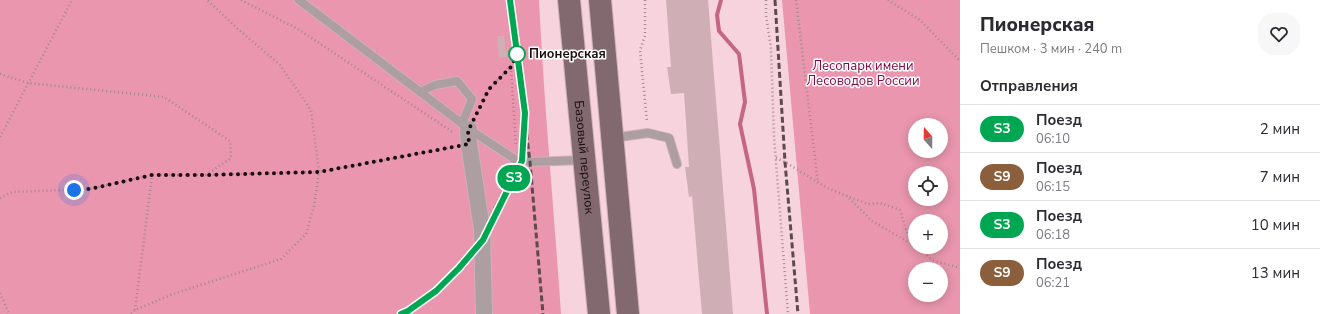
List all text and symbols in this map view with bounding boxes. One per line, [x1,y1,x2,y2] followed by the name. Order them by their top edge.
[980,12,1094,38] text: Пионерская
[1258,13,1300,55] button: heart
[980,40,1122,58] text: Пешком · 3 мин · 240 m
[508,45,526,63] marker: Пионерская
[529,45,606,63] place label: Пионерская
[806,57,920,90] park label: Лесопарк имени Лесоводов России
[980,76,1078,96] text: Отправления
[570,99,598,215] street label: Базовый переулок
[1036,110,1082,130] text: Поезд
[908,118,948,158] north arrow
[908,118,948,302] map controls
[993,119,1011,138] text: S3
[1260,119,1300,139] text: 2 мин
[1036,130,1070,148] text: 06:10
[1036,158,1082,178] text: Поезд
[496,165,532,191] line badge: S3
[908,166,948,206] button: locate
[993,167,1011,186] text: S9
[1260,167,1300,187] text: 7 мин
[505,168,523,187] text: S3
[1036,178,1070,196] text: 06:15
[64,180,84,200] your location
[1036,206,1082,226] text: Поезд
[908,214,948,254] button: +
[993,215,1011,234] text: S3
[1251,215,1300,235] text: 10 мин
[1036,226,1070,244] text: 06:18
[1036,254,1082,274] text: Поезд
[908,262,948,302] button: −
[993,263,1011,282] text: S9
[1251,263,1300,283] text: 13 мин
[1036,274,1070,292] text: 06:21

